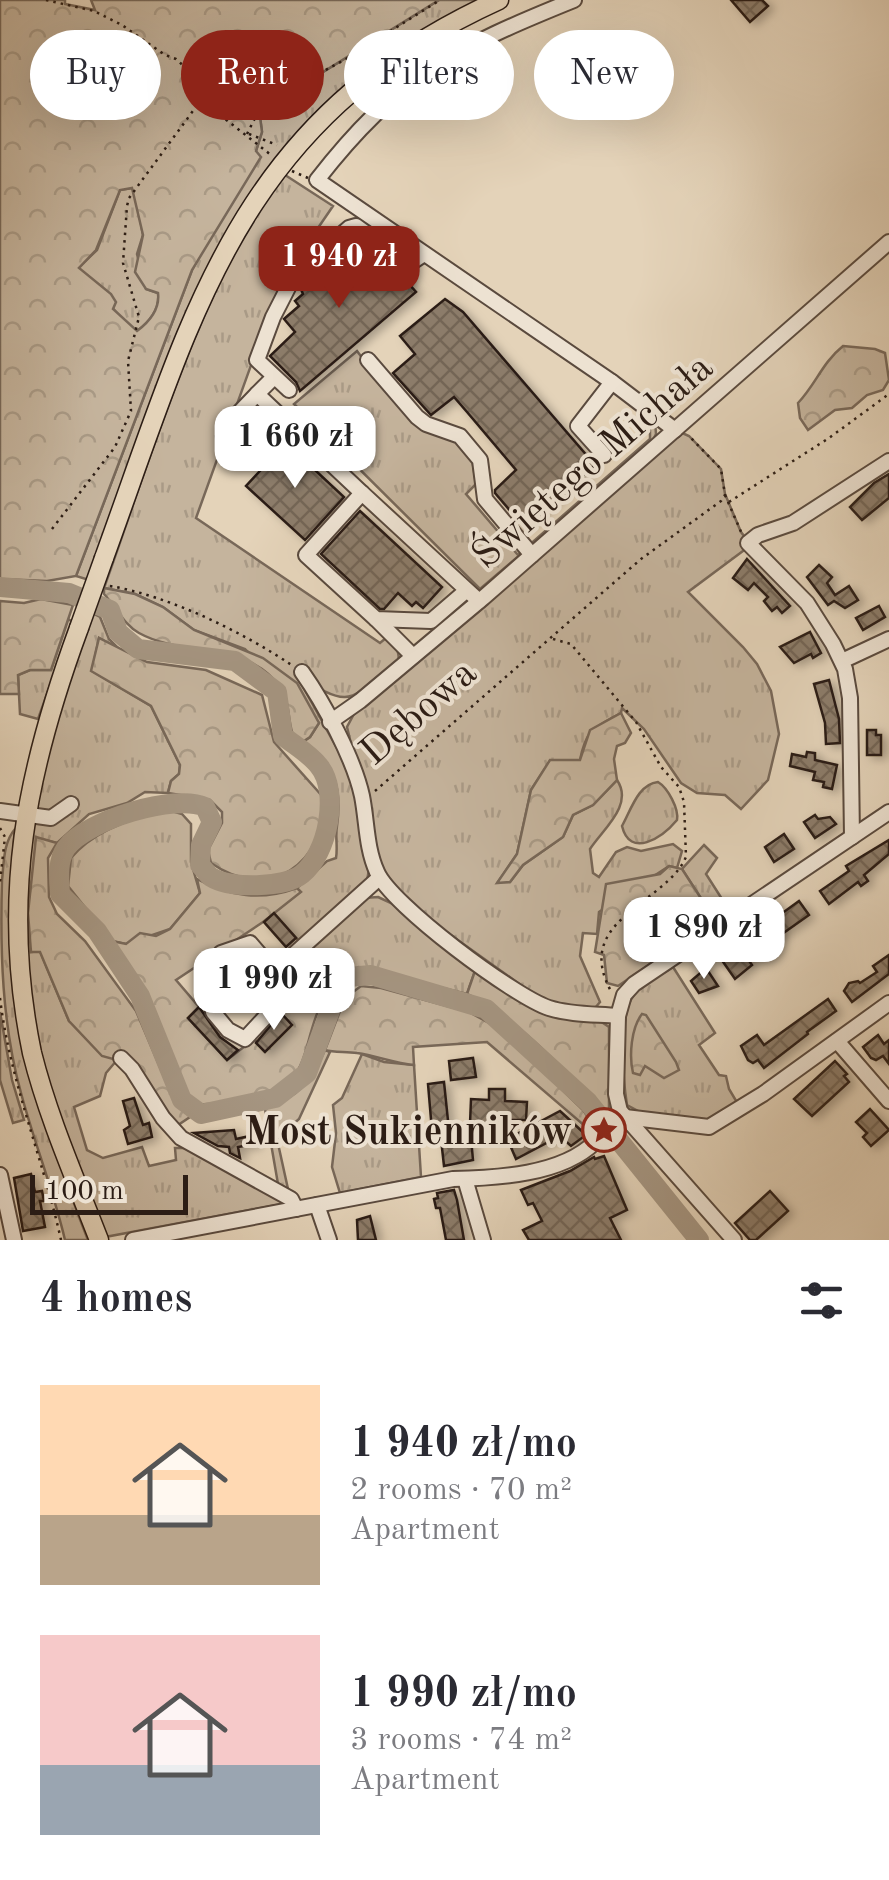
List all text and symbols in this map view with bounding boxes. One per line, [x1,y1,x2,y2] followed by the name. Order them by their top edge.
[30,30,161,120] chip: Buy
[181,30,324,120] chip: Rent
[344,30,514,120] chip: Filters
[534,30,674,120] chip: New
[236,226,442,311] pin: 1 940 zł
[281,242,397,274] text: 1 940 zł
[460,341,722,578] street label: Świętego Michała
[192,406,398,491] pin: 1 660 zł
[237,422,353,454] text: 1 660 zł
[354,653,485,775] street label: Dębowa
[601,897,807,982] pin: 1 890 zł
[646,913,762,945] text: 1 890 zł
[171,948,377,1033] pin: 1 990 zł
[216,964,332,996] text: 1 990 zł
[581,1107,627,1153] place icon: Most Sukienników
[244,1114,572,1154] place label: Most Sukienników
[30,1170,188,1214] scale bar
[45,1178,124,1206] text: 100 m
[794,1273,849,1328] icon: filters
[40,1279,192,1321] text: 4 homes
[350,1424,577,1466] text: 1 940 zł/mo
[120,1425,240,1545] icon: home
[350,1475,572,1507] text: 2 rooms · 70 m²
[350,1515,500,1547] text: Apartment
[350,1674,577,1716] text: 1 990 zł/mo
[120,1675,240,1795] icon: home
[350,1725,572,1757] text: 3 rooms · 74 m²
[350,1765,500,1797] text: Apartment

